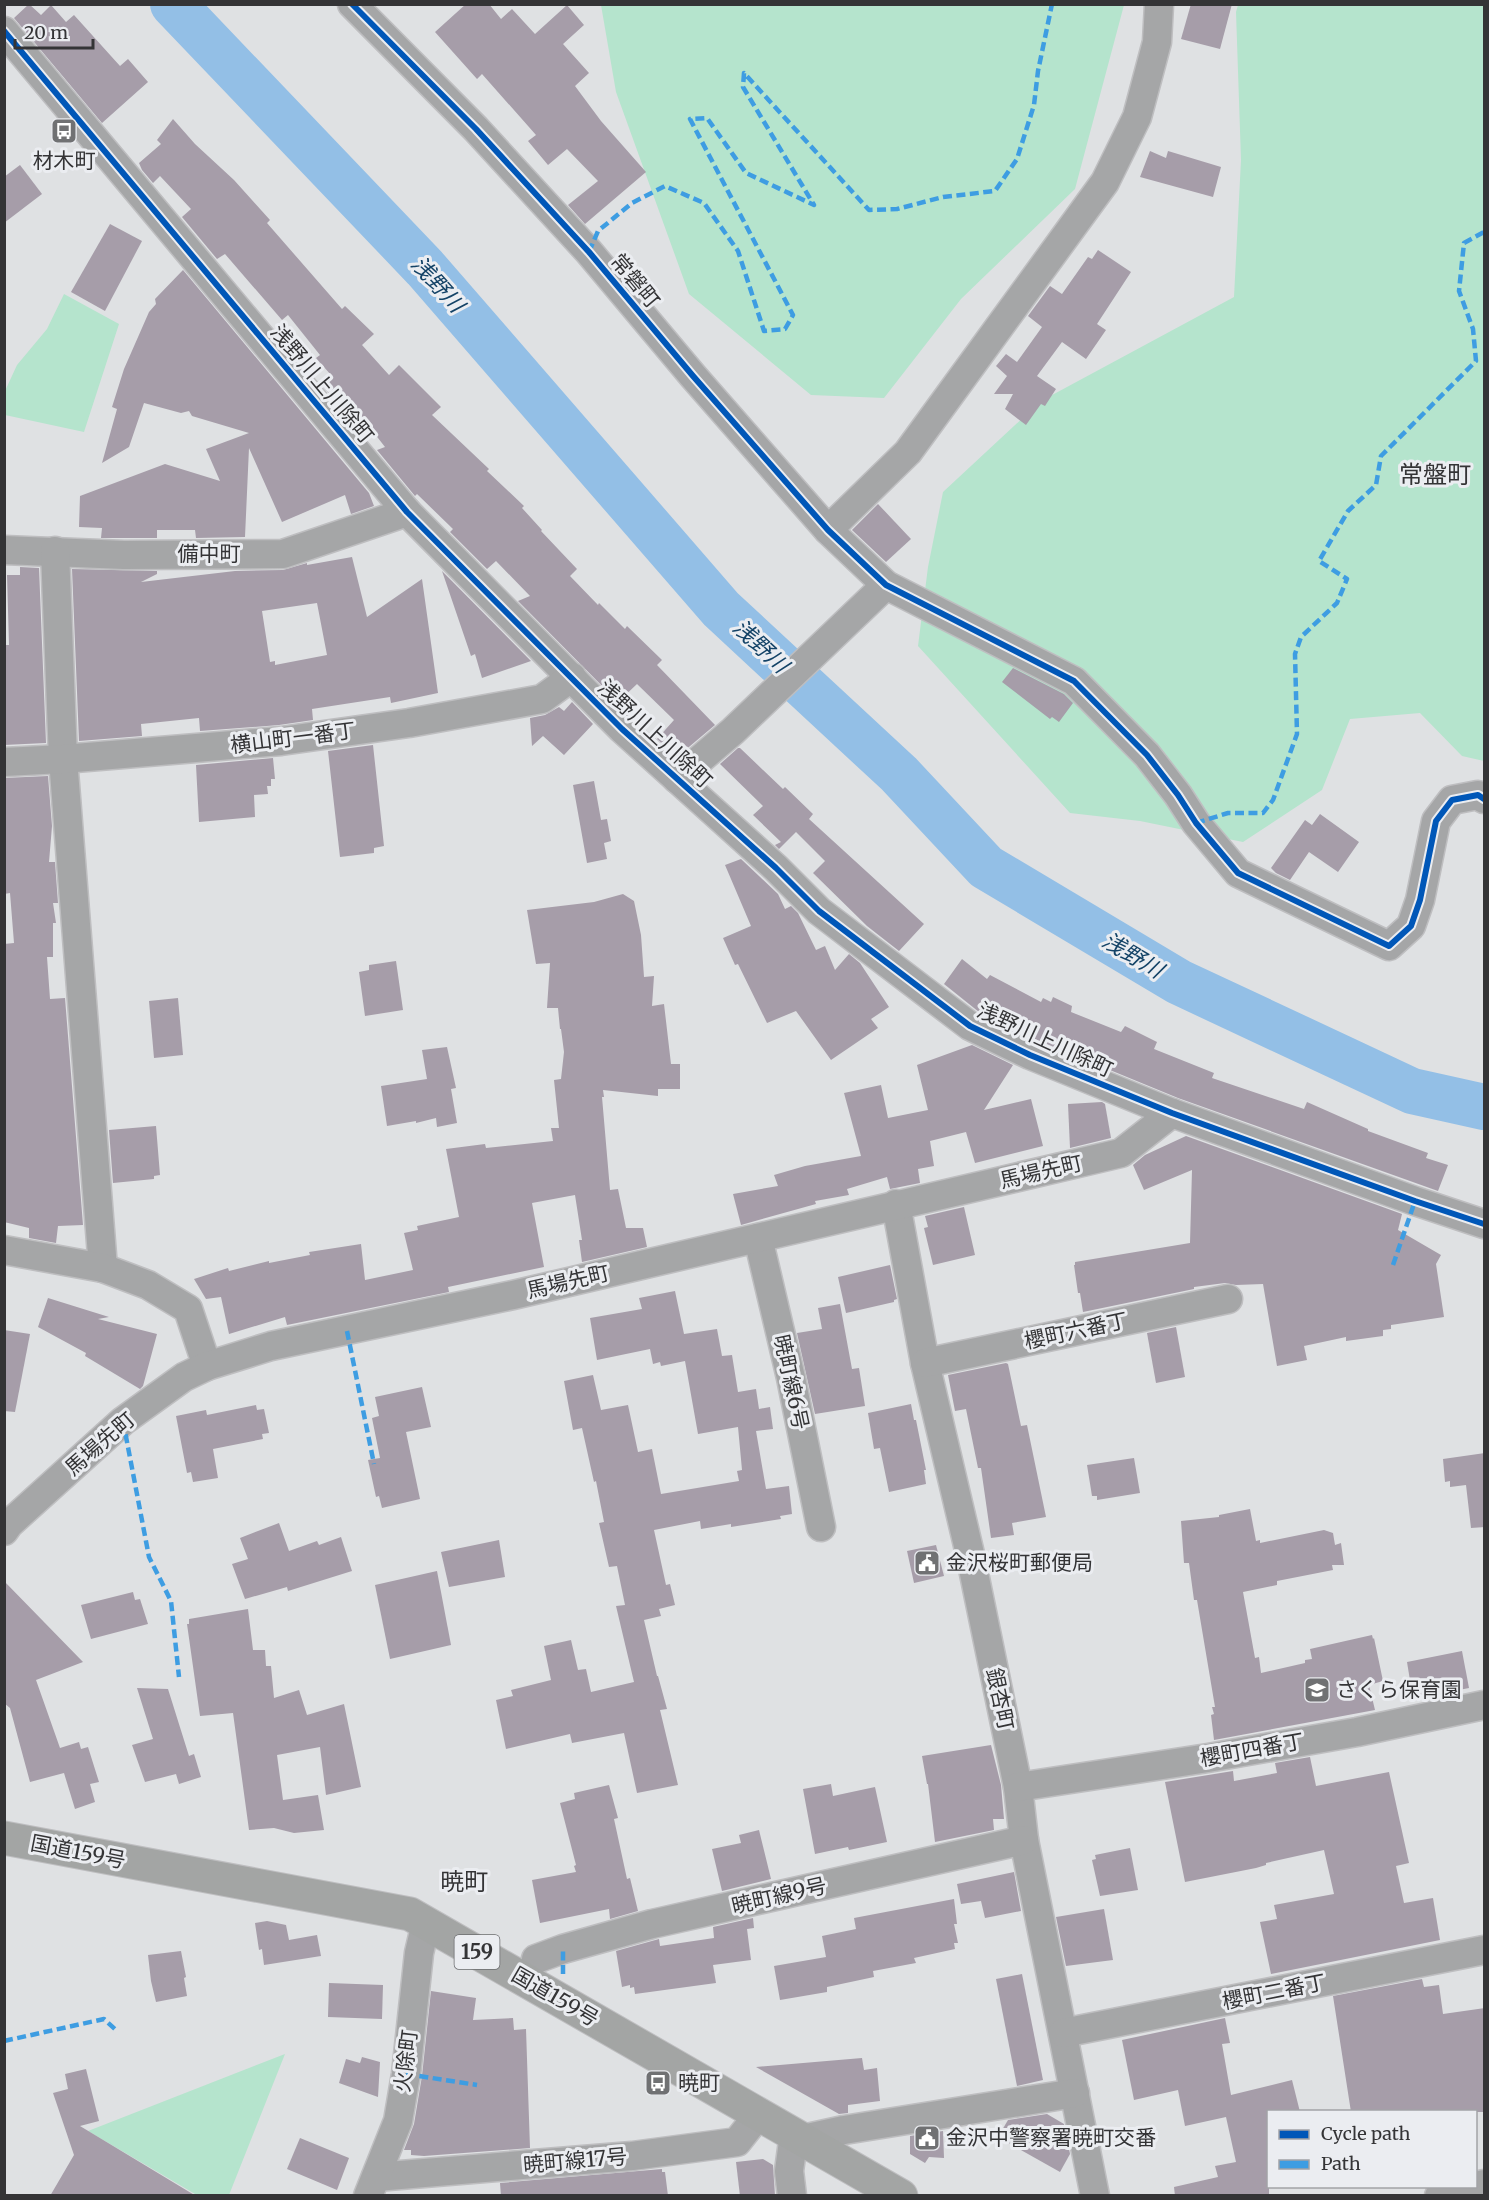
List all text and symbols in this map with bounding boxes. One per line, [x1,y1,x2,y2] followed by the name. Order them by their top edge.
[15,12,93,50] scale bar
[24,21,68,44] text: 20 m
[49,116,79,146] bus stop icon: 材木町
[33,147,96,174] place label: 材木町
[605,248,666,313] street label: 常磐町
[406,250,472,319] water label: 浅野川
[265,319,380,449] street label: 浅野川上川除町
[1399,459,1471,490] district label: 常盤町
[178,540,241,567] street label: 備中町
[727,613,796,680] water label: 浅野川
[592,674,718,794] street label: 浅野川上川除町
[229,716,357,759] street label: 横山町一番丁
[1097,926,1170,985] water label: 浅野川
[973,996,1118,1083] street label: 浅野川上川除町
[997,1149,1085,1194] street label: 馬場先町
[524,1259,612,1304] street label: 馬場先町
[1022,1306,1130,1355] street label: 櫻町六番丁
[768,1332,815,1432] street label: 暁町線6号
[59,1406,140,1481] street label: 馬場先町
[912,1548,942,1578] public building icon: 金沢桜町郵便局
[946,1549,1093,1576] place label: 金沢桜町郵便局
[981,1665,1020,1733] street label: 銀杏町
[1302,1675,1332,1705] school or university icon: さくら保育園
[1336,1676,1462,1703] place label: さくら保育園
[1198,1727,1306,1772] street label: 櫻町四番丁
[28,1829,128,1874] street label: 国道159号
[440,1866,488,1897] district label: 暁町
[729,1871,829,1920] street label: 暁町線9号
[454,1935,500,1969] road number: 159
[507,1961,604,2032] street label: 国道159号
[1220,1968,1328,2015] street label: 櫻町二番丁
[388,2028,423,2094] street label: 火除町
[643,2068,673,2098] bus stop icon: 暁町
[678,2069,720,2096] place label: 暁町
[1267,2110,1477,2188] legend
[1321,2122,1411,2145] text: Cycle path
[912,2123,942,2153] public building icon: 金沢中警察署暁町交番
[946,2124,1156,2151] place label: 金沢中警察署暁町交番
[522,2143,628,2178] street label: 暁町線17号
[1321,2152,1361,2175] text: Path

